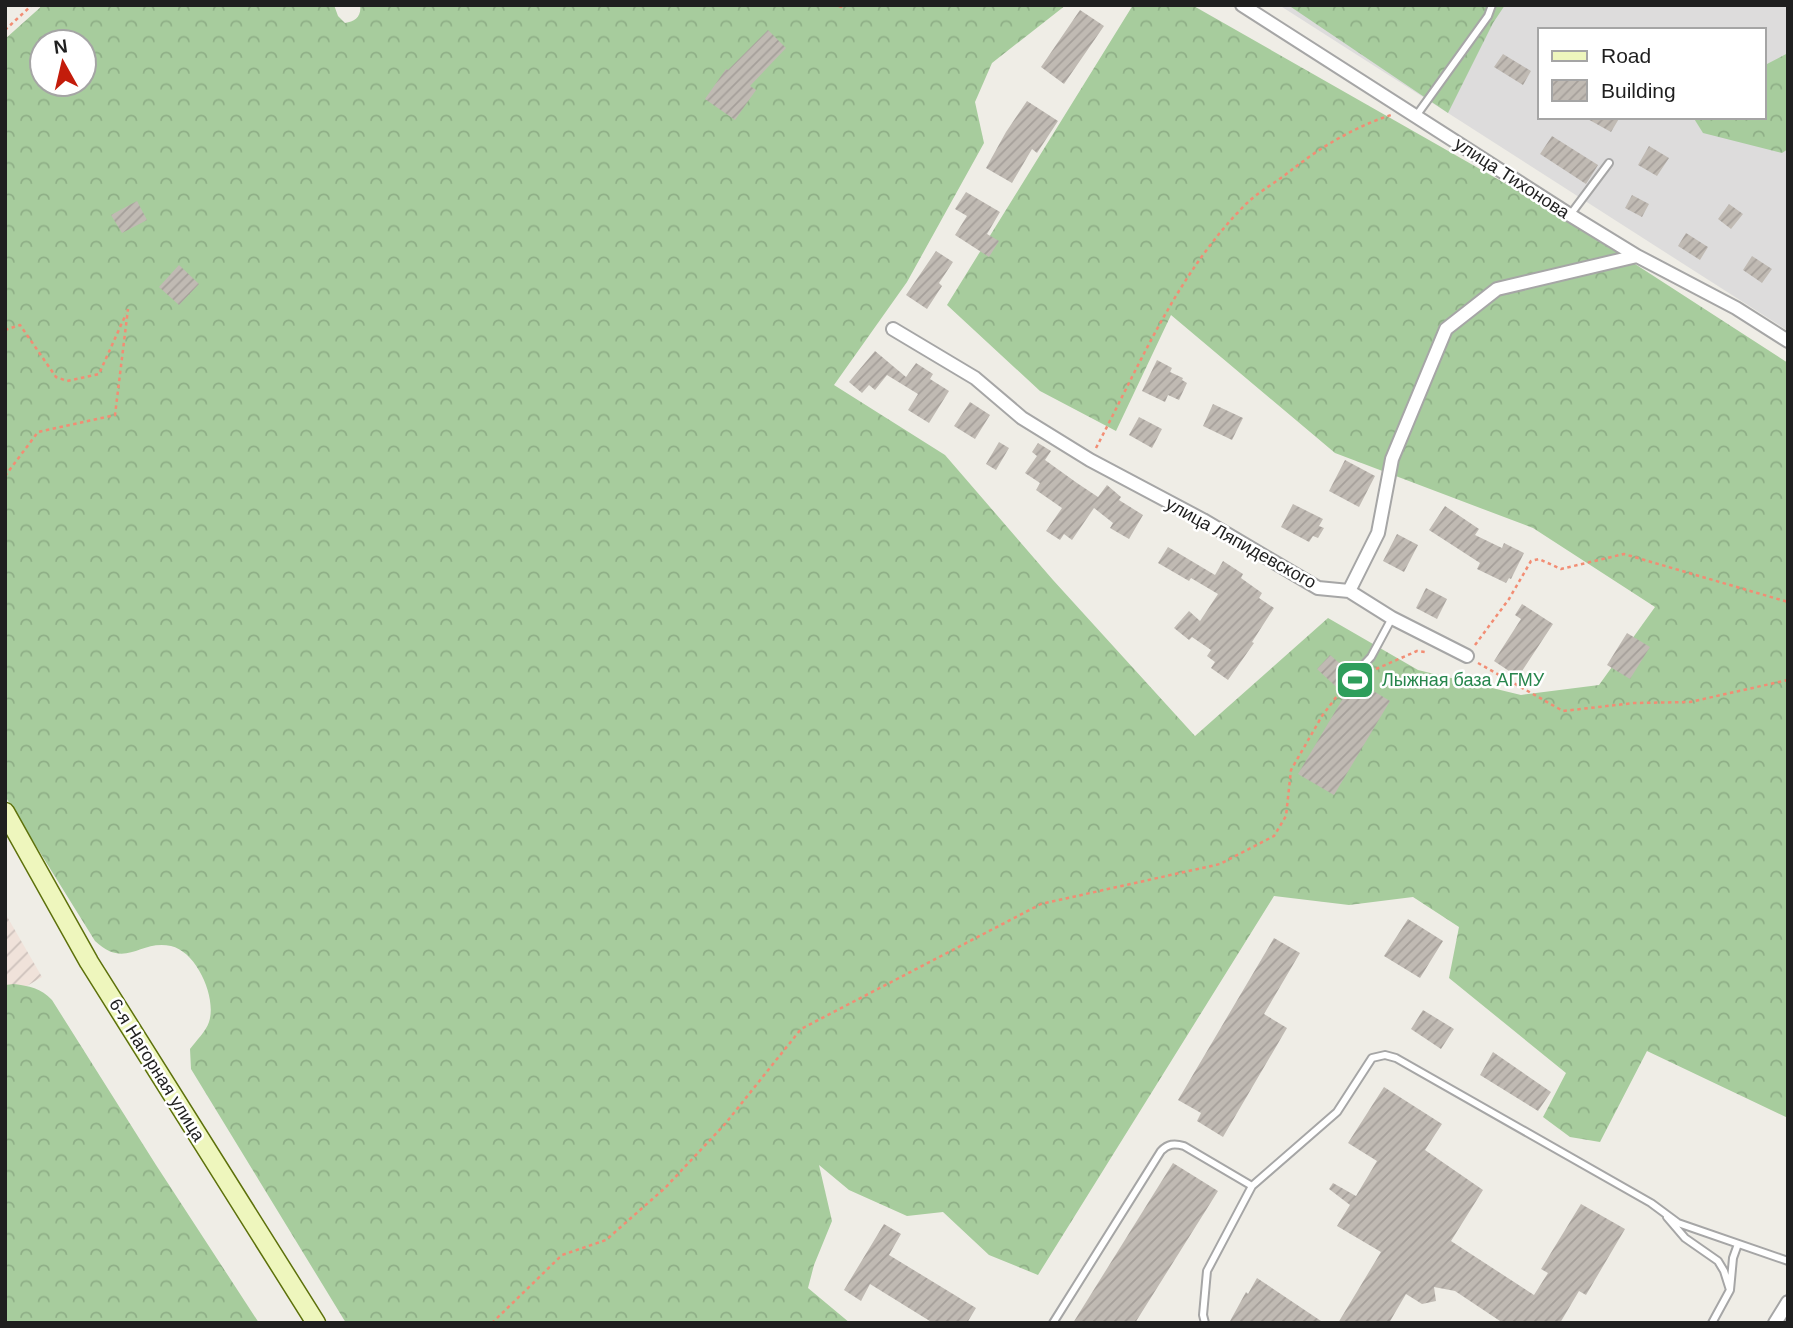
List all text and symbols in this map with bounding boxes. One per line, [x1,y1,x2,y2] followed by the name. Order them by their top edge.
[28,28,98,98] north arrow
[1538,28,1765,119] legend
[52,35,69,58] text: N
[1601,44,1651,67] text: Road
[1601,79,1676,102] text: Building
[1451,133,1574,223] street label: улица Тихонова
[1162,493,1320,593] street label: улица Ляпидевского
[1334,659,1376,701] sports icon: Лыжная база АГМУ
[1382,670,1545,690] place label: Лыжная база АГМУ
[105,995,209,1146] street label: 6-я Нагорная улица

